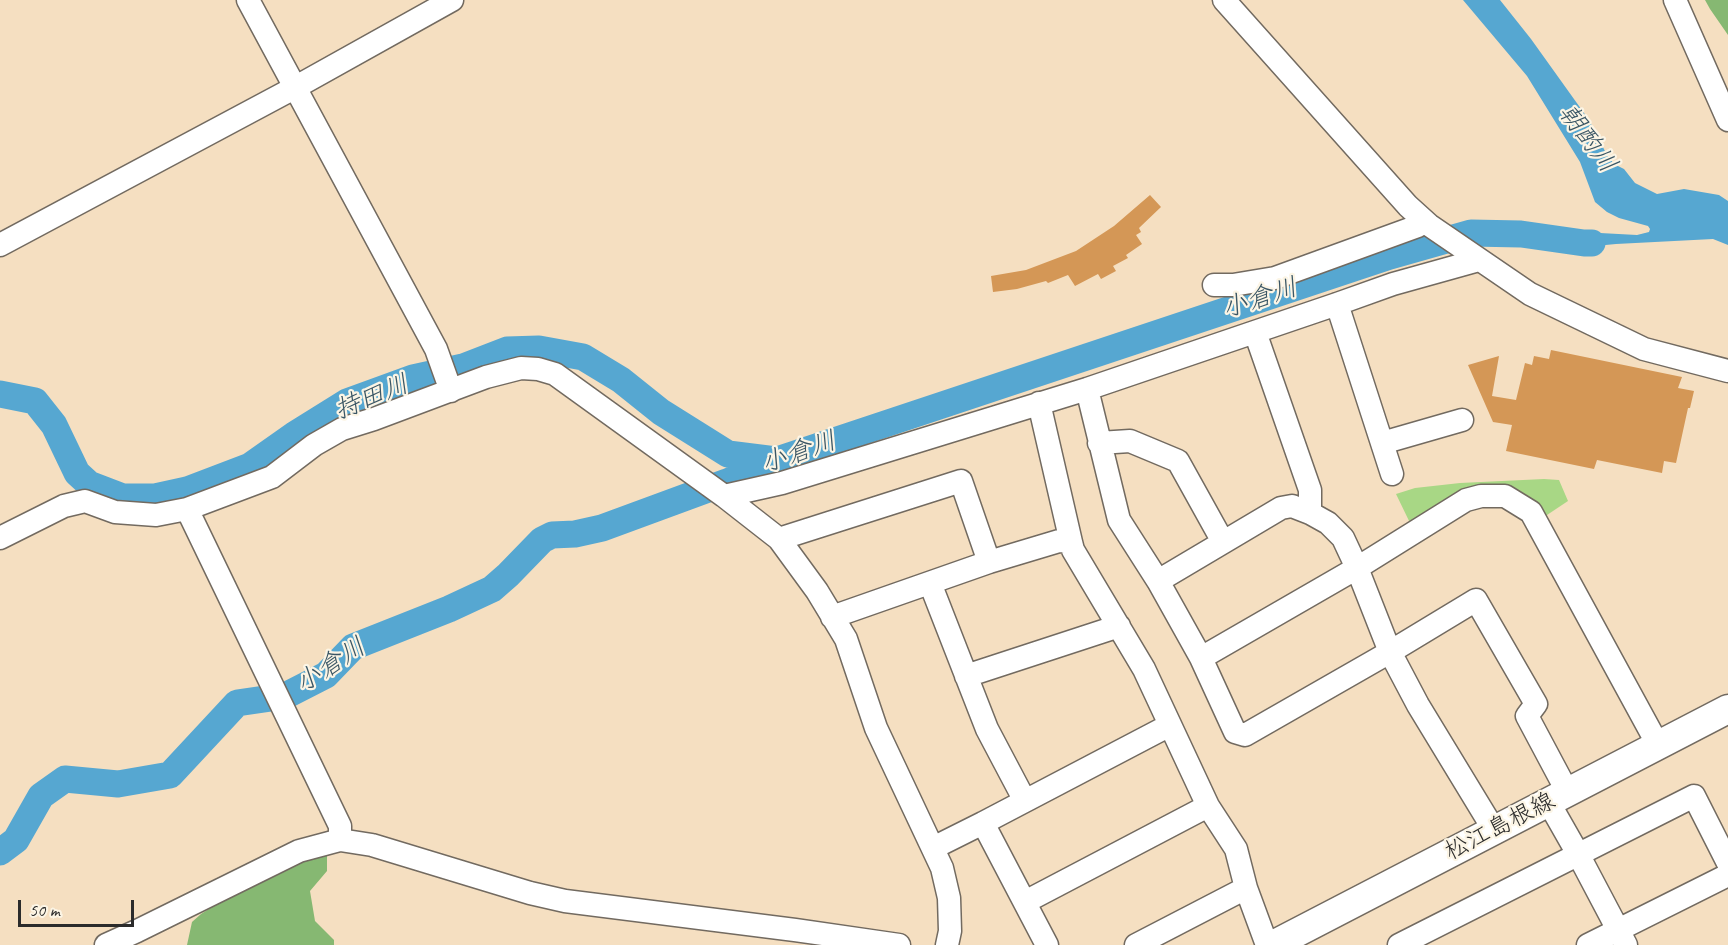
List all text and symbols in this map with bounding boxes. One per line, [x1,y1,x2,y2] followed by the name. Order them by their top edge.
[1551,98,1623,180] water label: 朝酌川
[1218,272,1302,326] water label: 小倉川
[330,369,414,427] water label: 持田川
[757,426,841,480] water label: 小倉川
[290,632,372,700] water label: 小倉川
[1440,787,1560,867] street label: 松江島根線
[21,888,136,926] scale bar
[29,899,60,921] text: 50 m

